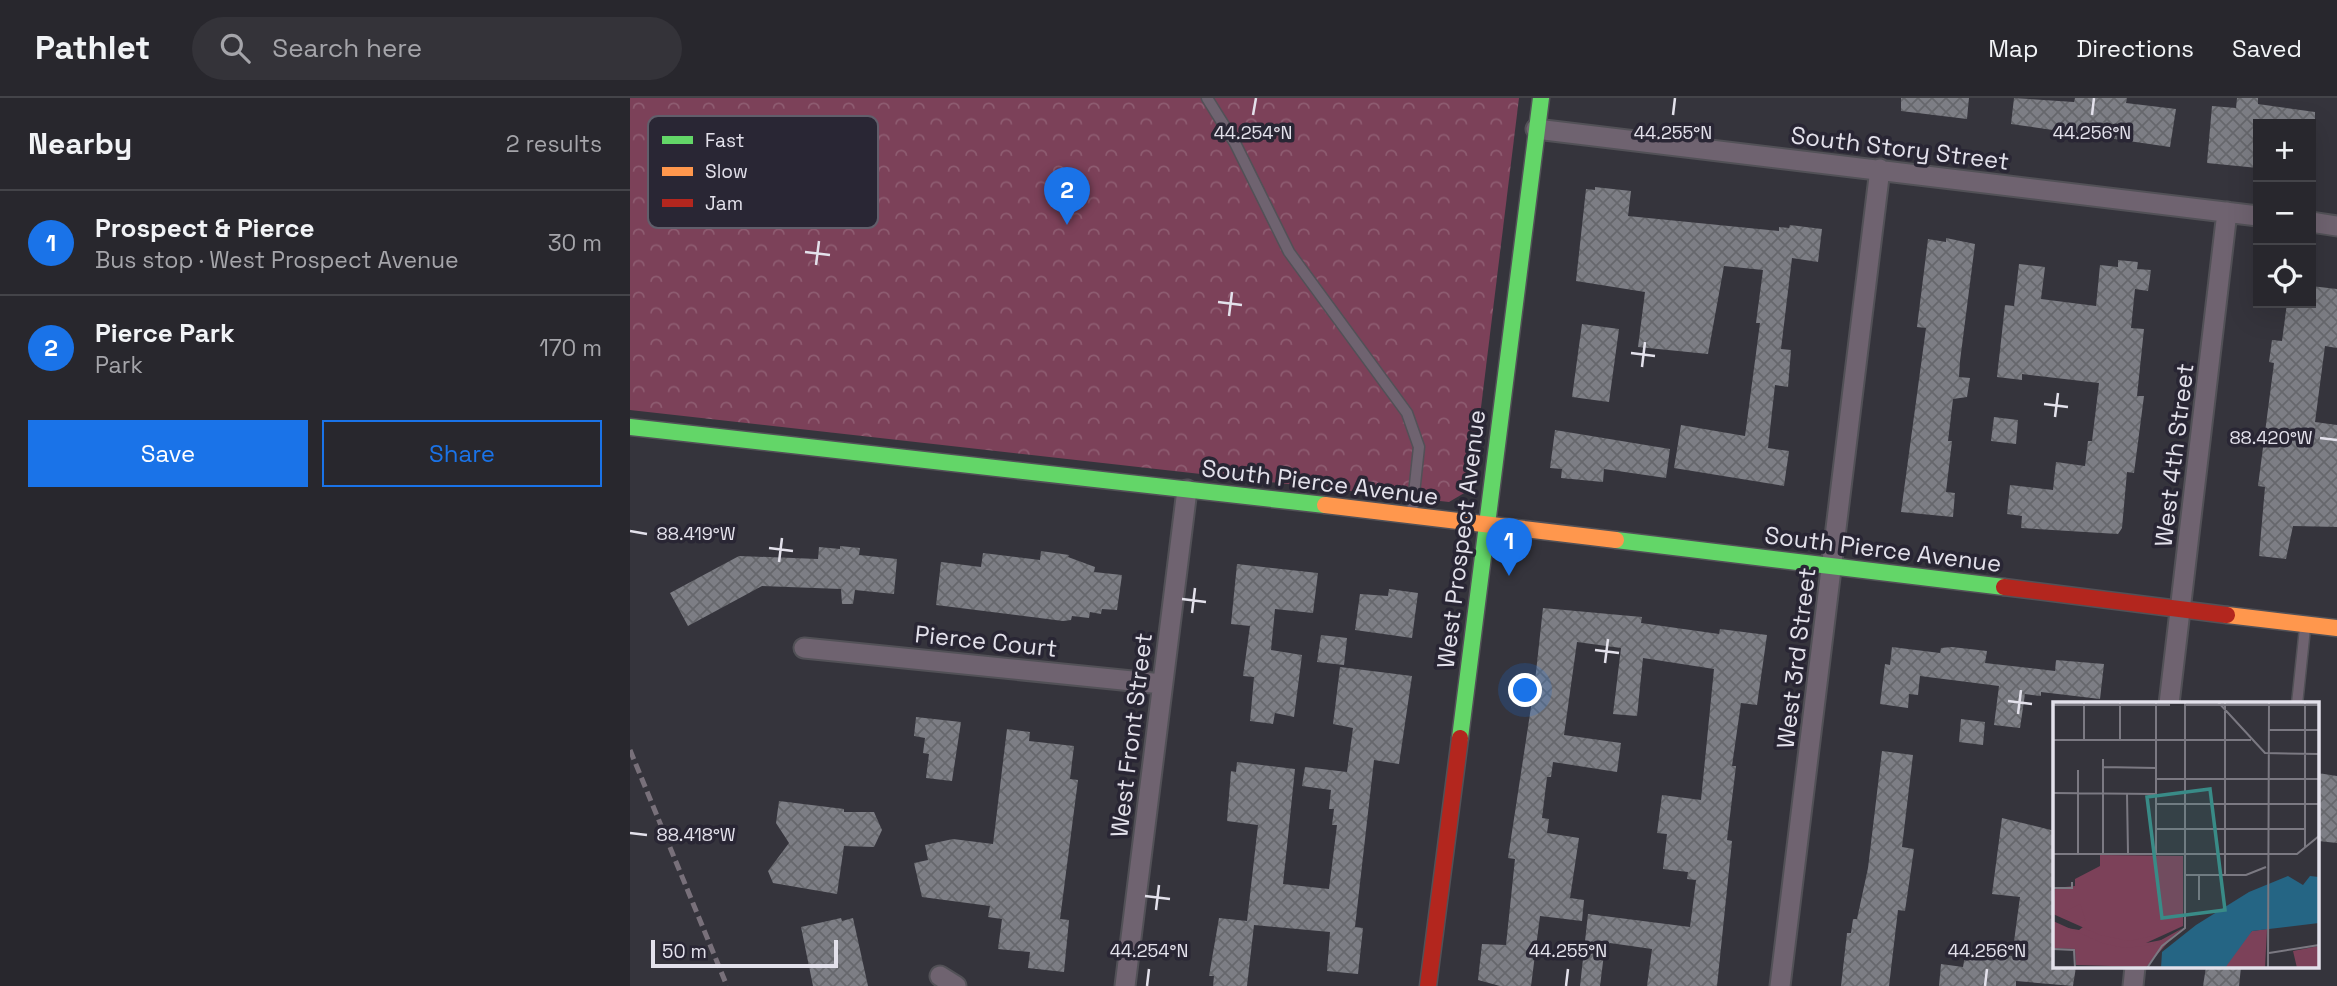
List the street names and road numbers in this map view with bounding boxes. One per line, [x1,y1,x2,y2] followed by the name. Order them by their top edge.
[1789,119,2011,177] street label: South Story Street
[2147,361,2201,549] street label: West 4th Street
[1430,408,1492,670] street label: West Prospect Avenue
[1200,452,1440,512] street label: South Pierce Avenue
[1763,519,2003,579] street label: South Pierce Avenue
[1769,566,1823,750] street label: West 3rd Street
[913,618,1059,664] street label: Pierce Court
[1103,631,1159,839] street label: West Front Street

